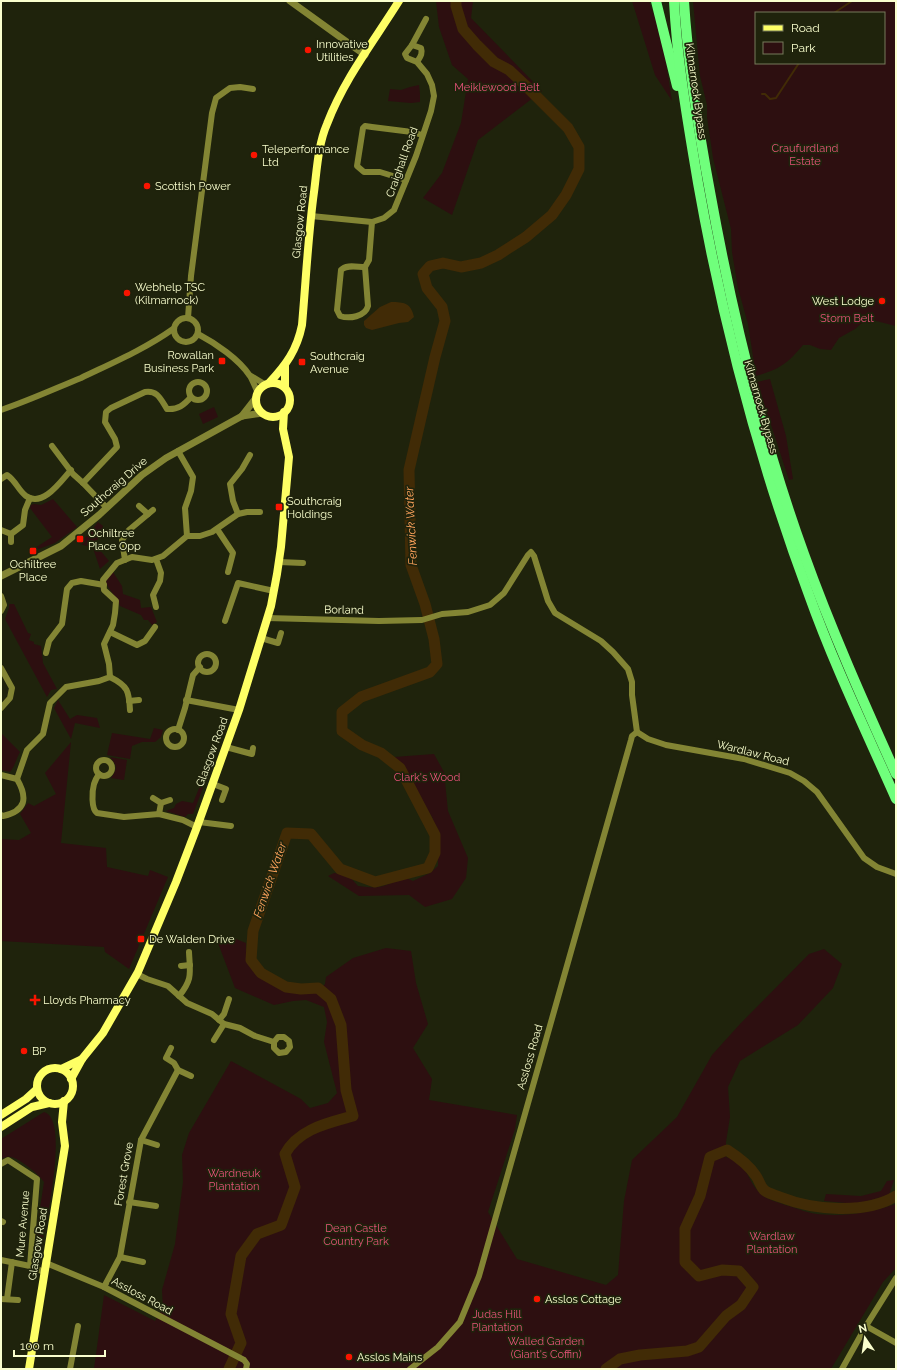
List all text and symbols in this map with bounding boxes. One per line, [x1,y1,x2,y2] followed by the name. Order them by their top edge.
[755,12,885,64] legend
[791,21,820,35] text: Road
[316,38,368,64] place label: Innovative Utilities
[791,41,816,55] text: Park
[683,42,709,140] street label: Kilmarnock Bypass
[303,45,313,55] marker: Innovative Utilities
[454,81,540,94] park label: Meiklewood Belt
[383,125,421,199] street label: Craighall Road
[772,142,839,168] park label: Craufurdland Estate
[262,143,350,169] place label: Teleperformance Ltd
[249,150,259,160] marker: Teleperformance Ltd
[155,180,231,193] place label: Scottish Power
[142,181,152,191] marker: Scottish Power
[290,185,310,259] street label: Glasgow Road
[135,281,206,307] place label: Webhelp TSC (Kilmarnock)
[122,288,132,298] marker: Webhelp TSC (Kilmarnock)
[812,295,875,308] place label: West Lodge
[877,296,887,306] marker: West Lodge
[820,312,874,325] park label: Storm Belt
[144,349,214,375] place label: Rowallan Business Park
[310,350,365,376] place label: Southcraig Avenue
[217,356,227,366] marker: Rowallan Business Park
[297,357,307,367] marker: Southcraig Avenue
[741,359,781,455] street label: Kilmarnock Bypass
[78,454,150,519] street label: Southcraig Drive
[402,485,420,566] water label: Fenwick Water
[287,495,342,521] place label: Southcraig Holdings
[274,502,284,512] marker: Southcraig Holdings
[88,527,141,553] place label: Ochiltree Place Opp
[75,534,85,544] marker: Ochiltree Place Opp
[28,546,38,556] marker: Ochiltree Place
[10,558,57,584] place label: Ochiltree Place
[324,603,364,617] street label: Borland
[193,715,231,789] street label: Glasgow Road
[715,738,791,768] street label: Wardlaw Road
[394,771,461,784] park label: Clark's Wood
[251,840,290,920] water label: Fenwick Water
[149,933,235,946] place label: De Walden Drive
[136,934,146,944] marker: De Walden Drive
[43,994,131,1007] place label: Lloyds Pharmacy
[30,995,40,1005] marker: Lloyds Pharmacy
[514,1023,546,1091] street label: Assloss Road
[32,1045,46,1058] place label: BP
[19,1046,29,1056] marker: BP
[112,1141,136,1207] street label: Forest Grove
[208,1167,261,1193] park label: Wardneuk Plantation
[14,1189,32,1258] street label: Mure Avenue
[26,1207,50,1281] street label: Glasgow Road
[323,1222,389,1248] park label: Dean Castle Country Park
[747,1230,797,1256] park label: Wardlaw Plantation
[109,1274,175,1318] street label: Assloss Road
[545,1293,622,1306] place label: Asslos Cottage
[532,1294,542,1304] marker: Asslos Cottage
[472,1308,522,1334] park label: Judas Hill Plantation
[845,1318,885,1358] north arrow
[857,1321,868,1336] text: N
[14,1332,105,1358] scale bar
[508,1335,584,1361] park label: Walled Garden (Giant's Coffin)
[20,1339,54,1353] text: 100 m
[357,1351,422,1364] place label: Asslos Mains
[344,1352,354,1362] marker: Asslos Mains

